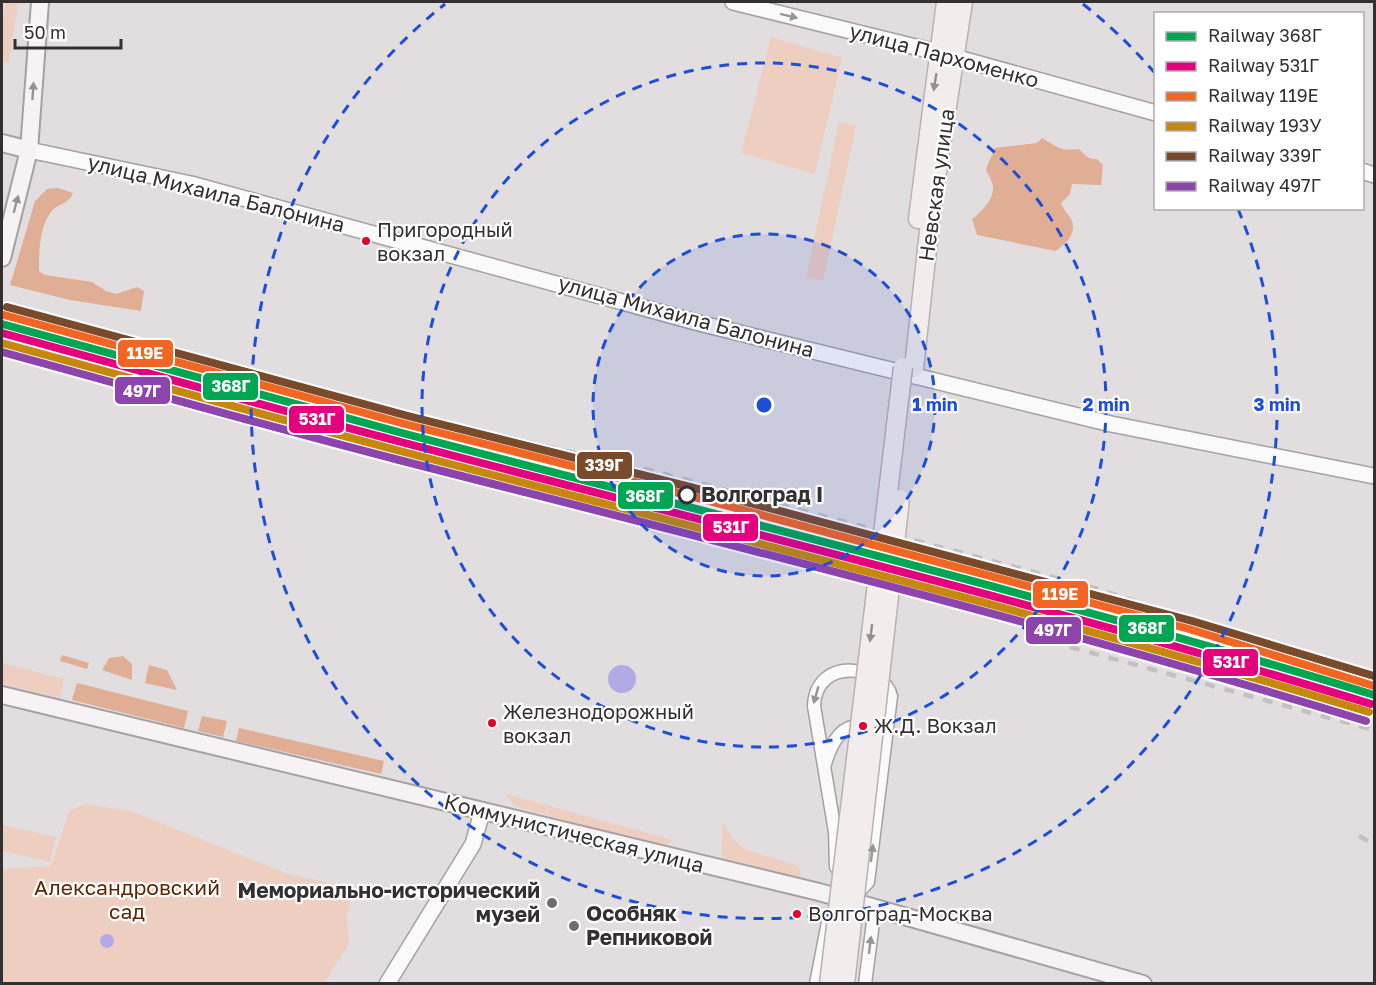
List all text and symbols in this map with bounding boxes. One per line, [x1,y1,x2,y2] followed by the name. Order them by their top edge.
[780,11,799,21] one-way arrow
[15,12,122,50] scale bar
[1154,12,1364,210] legend
[847,17,1042,93] street label: улица Пархоменко
[24,21,66,43] text: 50 m
[1208,24,1322,46] text: Railway 368Г
[1208,54,1319,76] text: Railway 531Г
[931,73,940,92] one-way arrow
[29,82,38,101] one-way arrow
[1208,84,1319,106] text: Railway 119Е
[912,107,960,263] street label: Невская улица
[1208,114,1321,136] text: Railway 193У
[1208,144,1321,166] text: Railway 339Г
[85,148,348,238] street label: улица Михаила Балонина
[1208,174,1321,196] text: Railway 497Г
[12,195,21,213] one-way arrow
[377,217,513,265] place label: Пригородный вокзал
[360,235,372,247] marker: Пригородный вокзал
[555,269,817,363] street label: улица Михаила Балонина
[117,339,174,368] line badge: 119Е
[127,343,163,363] text: 119Е
[202,372,259,401] line badge: 368Г
[114,376,171,405] line badge: 497Г
[211,376,251,396] text: 368Г
[123,381,161,401] text: 497Г
[912,393,958,415] text: 1 min
[1082,393,1130,415] text: 2 min
[1253,393,1301,415] text: 3 min
[754,395,774,415] centre of rings
[288,405,345,434] line badge: 531Г
[299,409,335,429] text: 531Г
[576,451,633,480] line badge: 339Г
[585,455,623,475] text: 339Г
[617,481,674,510] line badge: 368Г
[701,481,823,507] place label: Волгоград I
[625,486,665,506] text: 368Г
[678,486,696,504] marker: Волгоград I
[702,513,759,542] line badge: 531Г
[713,517,749,537] text: 531Г
[1032,580,1089,609] line badge: 119Е
[1042,584,1078,604] text: 119Е
[1118,614,1175,643] line badge: 368Г
[1025,616,1082,645] line badge: 497Г
[1127,618,1167,638] text: 368Г
[1034,620,1072,640] text: 497Г
[866,624,876,643] one-way arrow
[1202,648,1259,677] line badge: 531Г
[1213,652,1249,672] text: 531Г
[811,686,821,704] one-way arrow
[503,699,694,747] place label: Железнодорожный вокзал
[874,713,997,737] place label: Ж.Д. Вокзал
[486,717,498,729] marker: Железнодорожный вокзал
[857,720,869,732] marker: Ж.Д. Вокзал
[442,788,707,878] street label: Коммунистическая улица
[867,844,876,863] one-way arrow
[34,874,220,924] park label: Александровский сад
[238,877,540,927] place label: Мемориально-исторический музей
[545,896,559,910] marker: Мемориально-исторический музей
[586,900,712,950] place label: Особняк Репниковой
[808,901,993,925] place label: Волгоград-Москва
[791,908,803,920] marker: Волгоград-Москва
[567,919,581,933] marker: Особняк Репниковой
[865,936,874,955] one-way arrow

